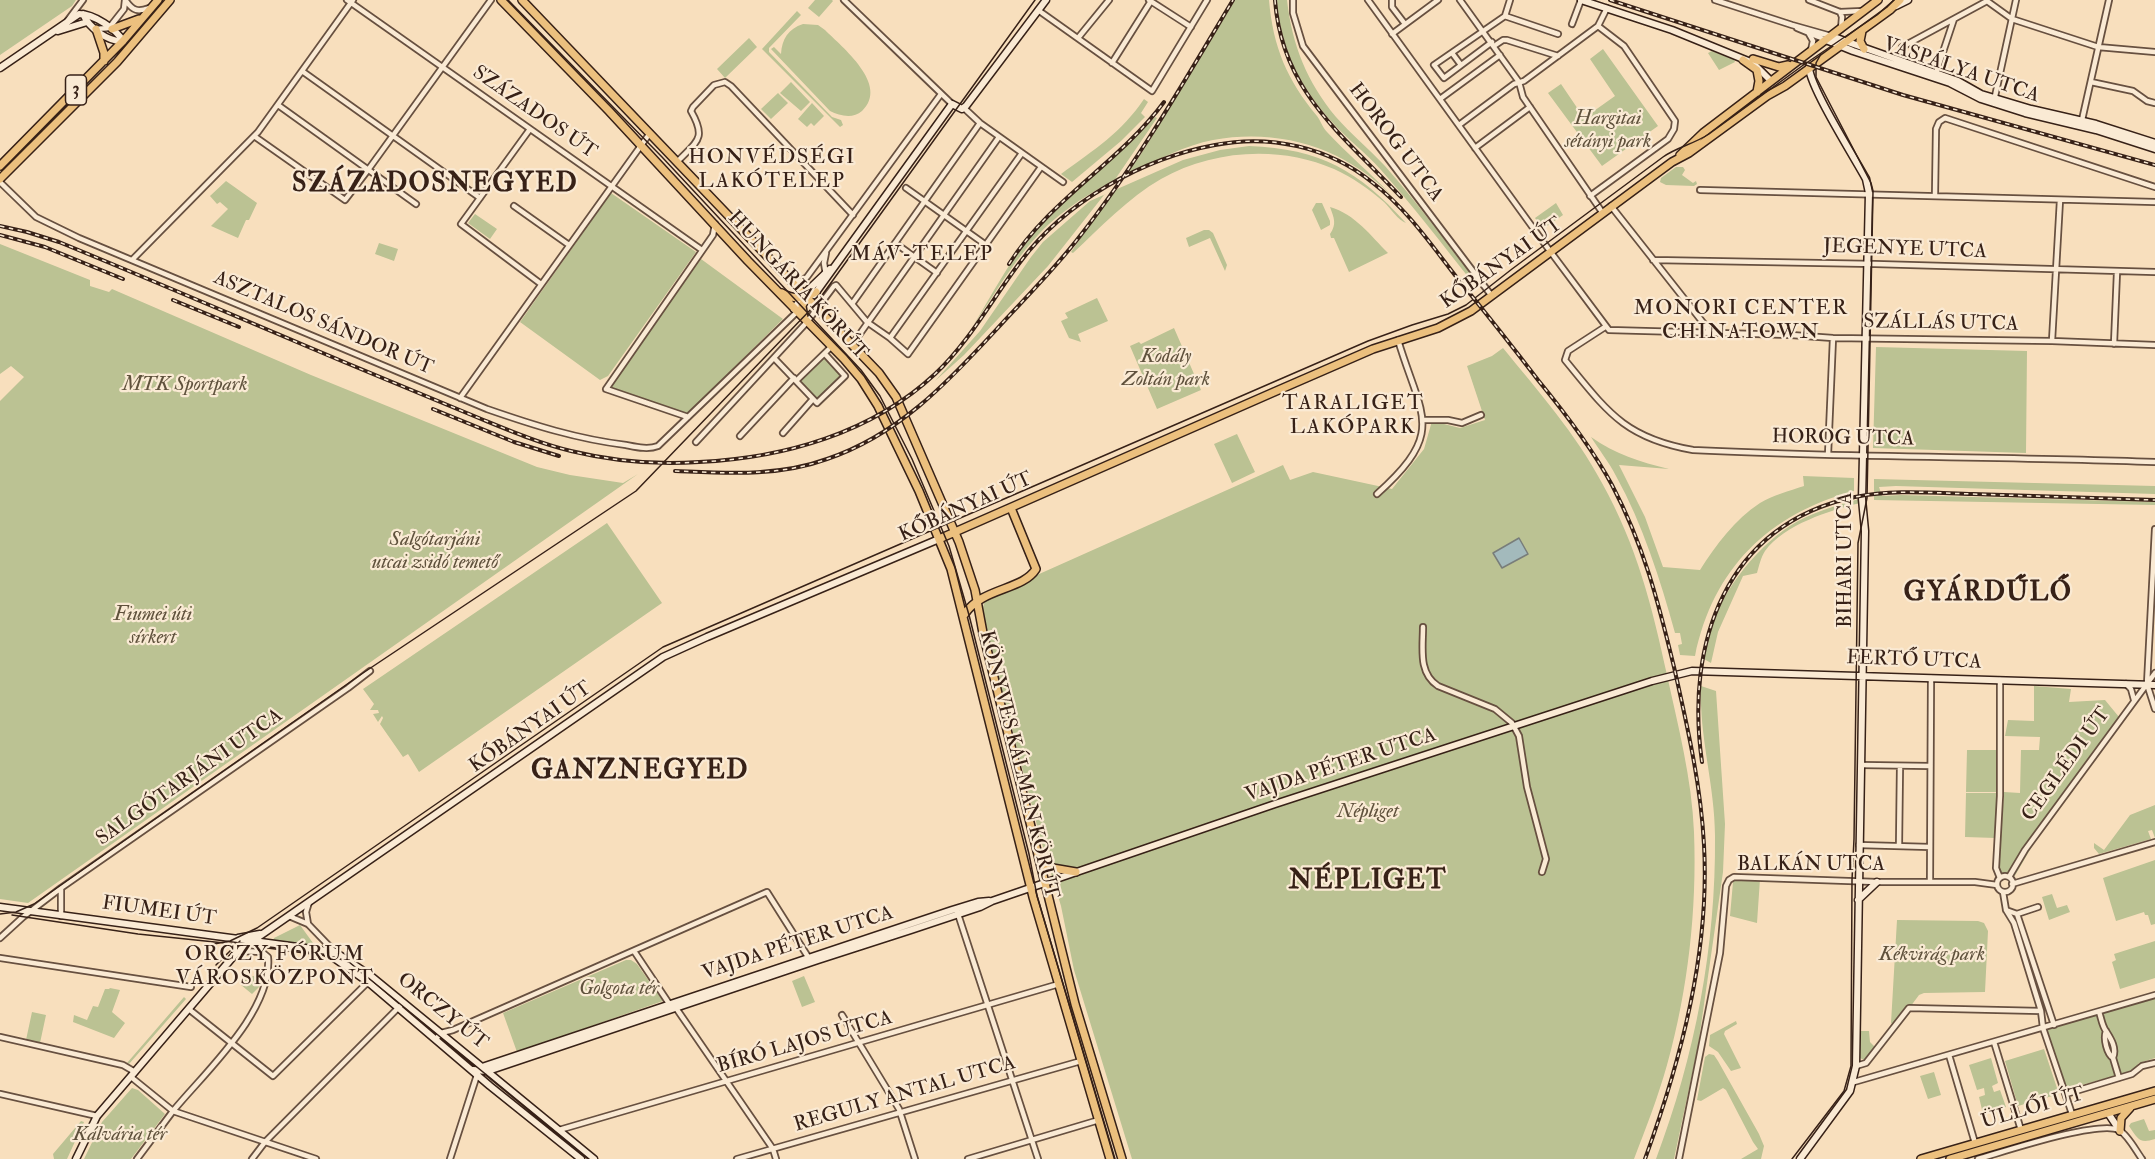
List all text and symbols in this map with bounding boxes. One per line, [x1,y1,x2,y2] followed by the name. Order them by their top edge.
[1880,33,2042,109] street label: VASPÁLYA UTCA
[467,61,601,165] street label: SZÁZADOS ÚT
[66,75,86,105] road number: 3
[1343,79,1447,207] street label: HOROG UTCA
[1565,108,1651,155] park label: Hargitai sétányi park
[688,145,856,195] district label: HONVÉDSÉGI LAKÓTELEP
[292,169,578,201] district label: SZÁZADOSNEGYED
[722,207,872,365] street label: HUNGÁRIA KÖRÚT
[1436,213,1568,315] street label: KŐBÁNYAI ÚT
[1823,235,1987,265] street label: JEGENYE UTCA
[851,242,993,268] district label: MÁV-TELEP
[210,267,436,381] street label: ASZTALOS SÁNDOR ÚT
[1634,296,1848,346] district label: MONORI CENTER CHINATOWN
[1863,311,2019,337] street label: SZÁLLÁS UTCA
[1122,346,1210,393] park label: Kodály Zoltán park
[122,374,248,398] park label: MTK Sportpark
[1282,391,1424,441] district label: TARALIGET LAKÓPARK
[1772,426,1914,452] street label: HOROG UTCA
[896,468,1036,548] street label: KŐBÁNYAI ÚT
[1835,492,1859,628] street label: BIHARI UTCA
[372,529,498,576] park label: Salgótarjáni utcai zsidó temető
[1904,578,2072,610] district label: GYÁRDŰLŐ
[114,604,192,651] park label: Fiumei úti sírkert
[973,628,1063,902] street label: KÖNYVES KÁLMÁN KÖRÚT
[1846,647,1982,675] street label: FERTŐ UTCA
[465,677,597,779] street label: KŐBÁNYAI ÚT
[2018,703,2116,827] street label: CEGLÉDI ÚT
[92,704,288,852] street label: SALGÓTARJÁNI UTCA
[1242,724,1440,808] street label: VAJDA PÉTER UTCA
[531,756,749,788] district label: GANZNEGYED
[1337,801,1399,825] park label: Népliget
[1737,854,1885,878] street label: BALKÁN UTCA
[1289,866,1447,898] district label: NÉPLIGET
[100,892,218,932] street label: FIUMEI ÚT
[699,902,897,986] street label: VAJDA PÉTER UTCA
[176,942,374,992] district label: ORCZY FÓRUM VÁROSKÖZPONT
[1879,944,1985,968] park label: Kékvirág park
[392,968,492,1056] street label: ORCZY ÚT
[579,978,659,1002] park label: Golgota tér
[715,1006,895,1080] street label: BÍRÓ LAJOS UTCA
[791,1052,1019,1138] street label: REGULY ANTAL UTCA
[1979,1083,2087,1135] street label: ÜLLŐI ÚT
[73,1124,167,1148] park label: Kálvária tér

